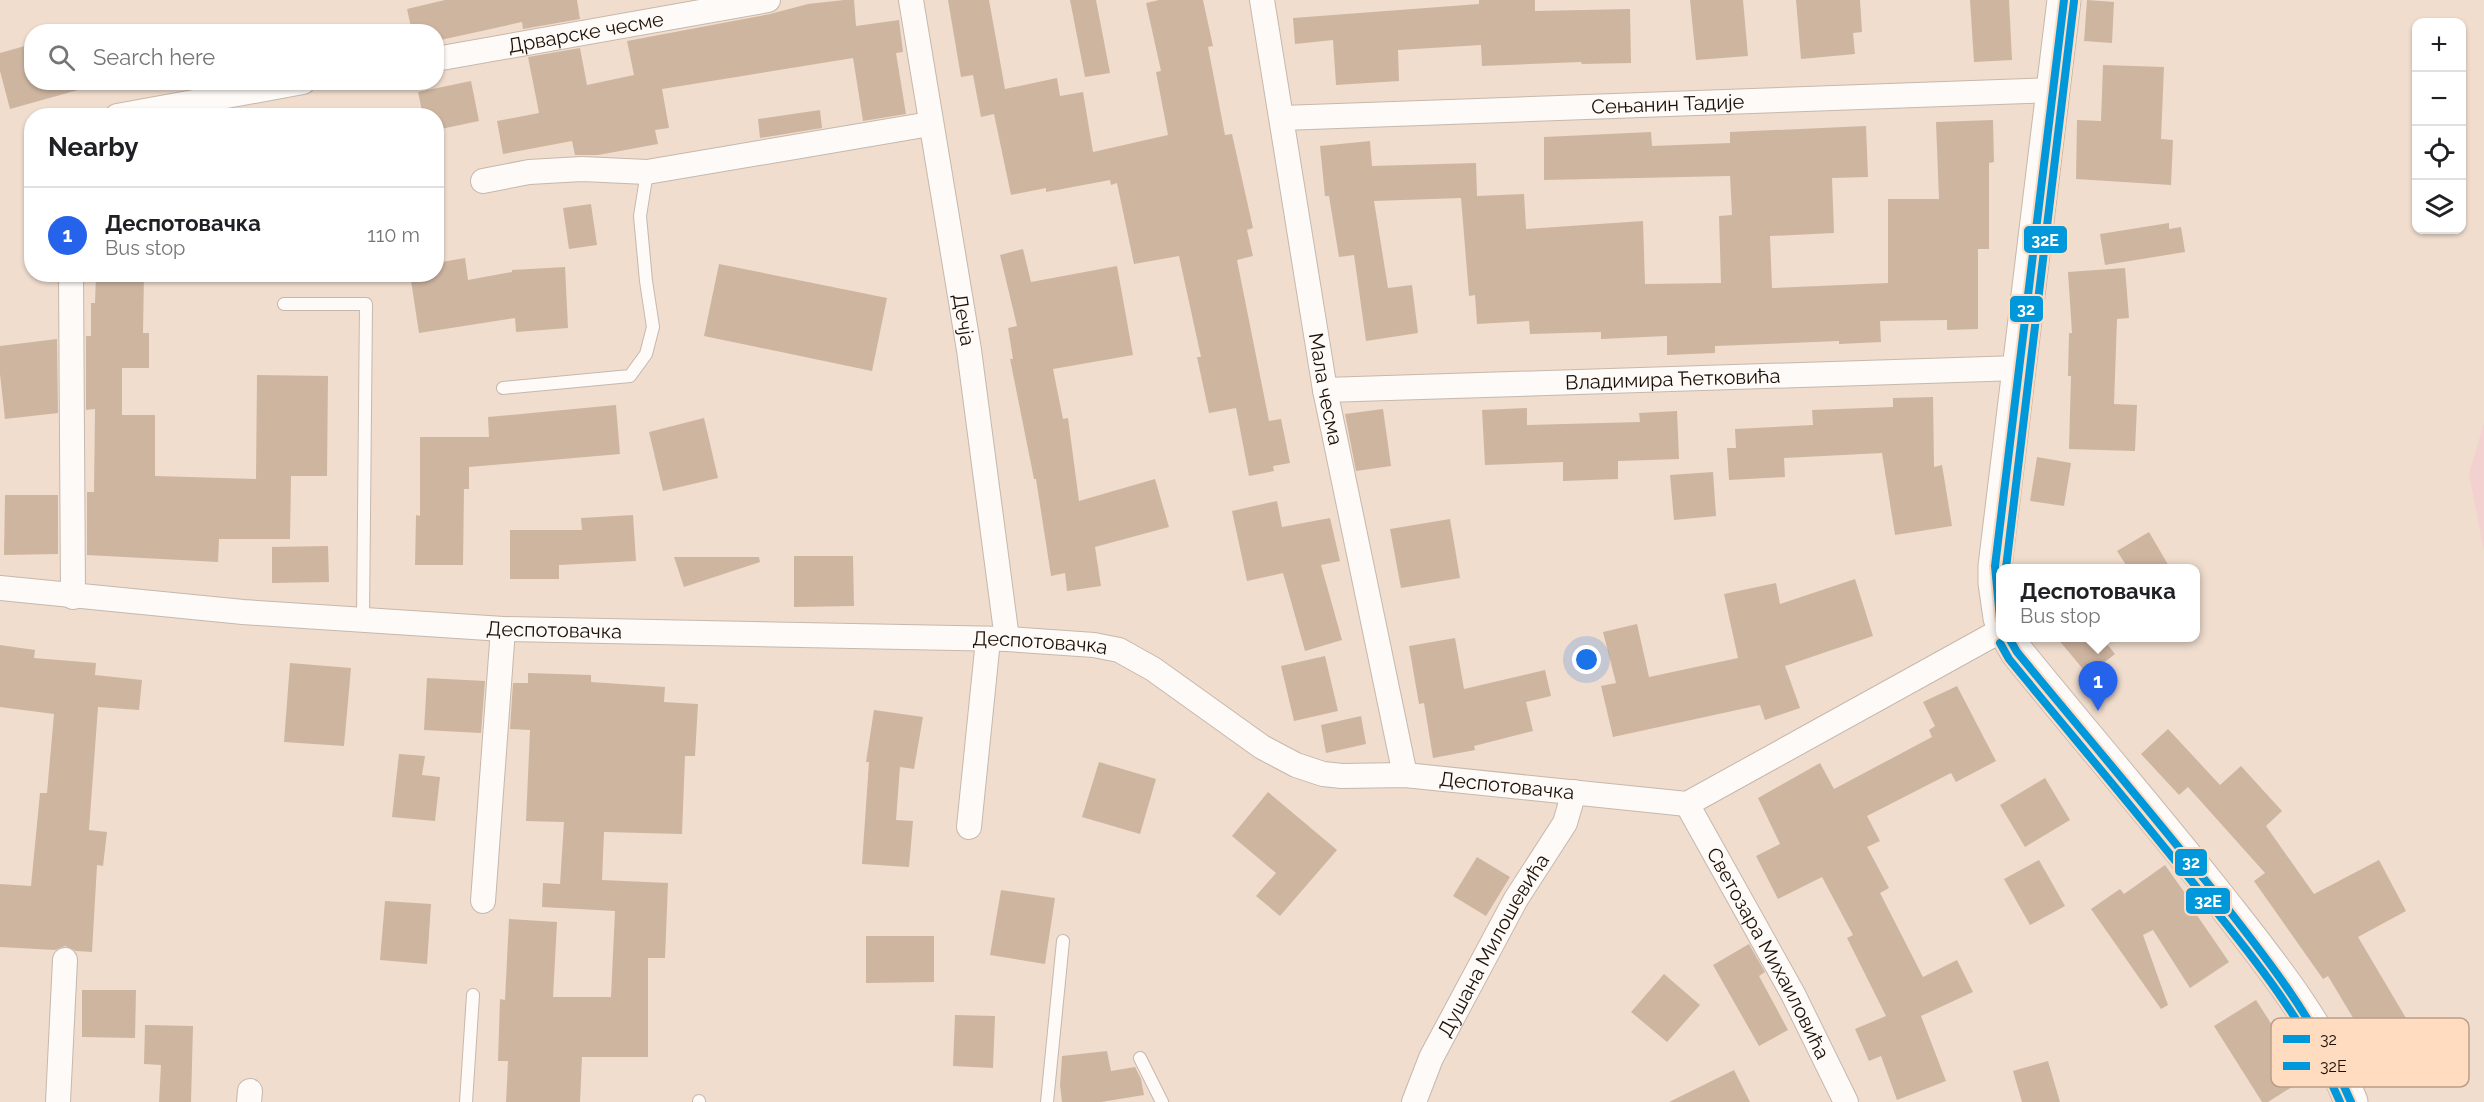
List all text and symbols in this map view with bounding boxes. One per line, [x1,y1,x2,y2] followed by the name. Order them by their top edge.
[506,7,666,58] street label: Дрварске чесме
[2412,18,2466,234] map controls
[2412,18,2466,72] button: +
[24,24,444,90] search box
[45,41,78,74] icon: search
[93,44,215,70] text: Search here
[2412,72,2466,126] button: −
[1591,89,1745,119] street label: Сењанин Тадије
[2412,126,2466,180] button: locate
[48,132,138,162] text: Nearby
[2412,180,2466,234] button: layers
[105,210,261,236] text: Деспотовачка
[63,223,72,247] text: 1
[367,223,420,247] text: 110 m
[2023,225,2068,254] line badge: 32E
[2031,231,2059,250] text: 32E
[105,236,185,260] text: Bus stop
[948,292,980,347] street label: Дечја
[2009,295,2044,323] line badge: 32
[2017,300,2035,319] text: 32
[1304,331,1348,447] street label: Мала чесма
[1565,364,1781,394] street label: Владимира Ћетковића
[1996,564,2200,642] popup
[2020,578,2176,604] text: Деспотовачка
[2020,604,2100,628] text: Bus stop
[486,616,622,643] street label: Деспотовачка
[972,626,1110,659] street label: Деспотовачка
[1572,645,1601,674] your location
[2078,662,2118,711] pin: 1
[1438,767,1576,804] street label: Деспотовачка
[1702,843,1835,1063] street label: Светозара Михаиловића
[2174,848,2208,877] line badge: 32
[1433,849,1554,1041] street label: Душана Милошевића
[2182,853,2200,872] text: 32
[2185,887,2231,915] line badge: 32E
[2194,892,2222,911] text: 32E
[2271,1018,2469,1087] legend
[2320,1030,2337,1049] text: 32
[2320,1057,2347,1076] text: 32E

